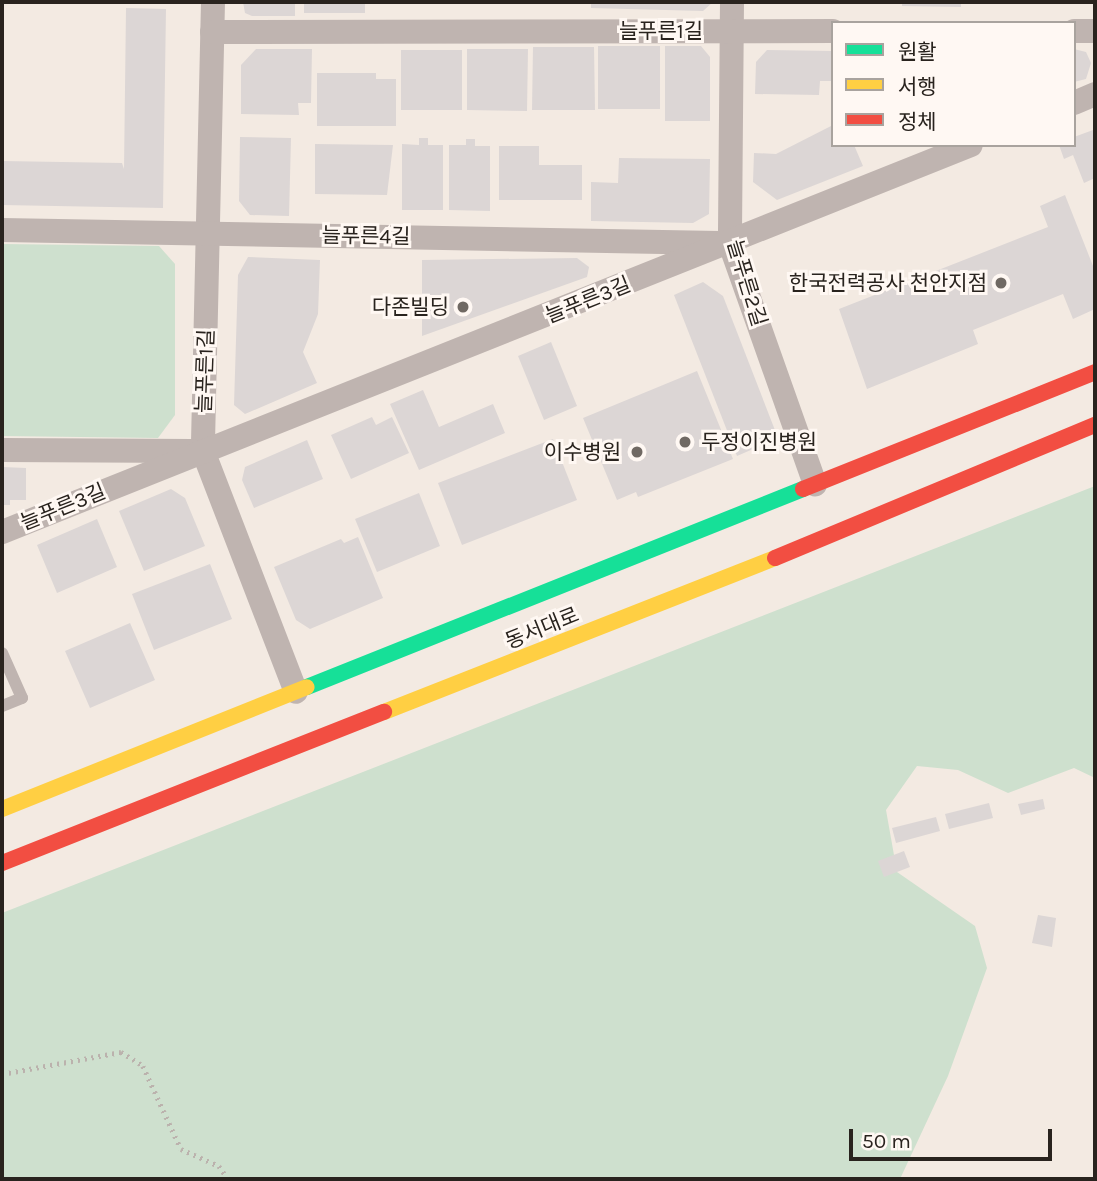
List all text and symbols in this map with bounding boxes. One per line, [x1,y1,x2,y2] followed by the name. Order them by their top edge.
[619,18,703,44] street label: 늘푸른1길
[831,21,1076,147] legend
[898,40,937,64] text: 원활
[898,75,937,99] text: 서행
[898,110,937,134] text: 정체
[321,223,411,249] street label: 늘푸른4길
[722,237,772,329] street label: 늘푸른2길
[789,270,987,296] place label: 한국전력공사 천안지점
[542,272,634,328] street label: 늘푸른3길
[993,275,1009,291] marker: 한국전력공사 천안지점
[372,294,449,320] place label: 다존빌딩
[455,299,471,315] marker: 다존빌딩
[191,328,219,414] street label: 늘푸른1길
[701,429,817,455] place label: 두정이진병원
[675,432,695,452] marker: 두정이진병원
[544,439,621,465] place label: 이수병원
[627,442,647,462] marker: 이수병원
[17,479,109,535] street label: 늘푸른3길
[501,602,583,654] street label: 동서대로
[852,1114,1055,1158] scale bar
[862,1129,911,1153] text: 50 m

